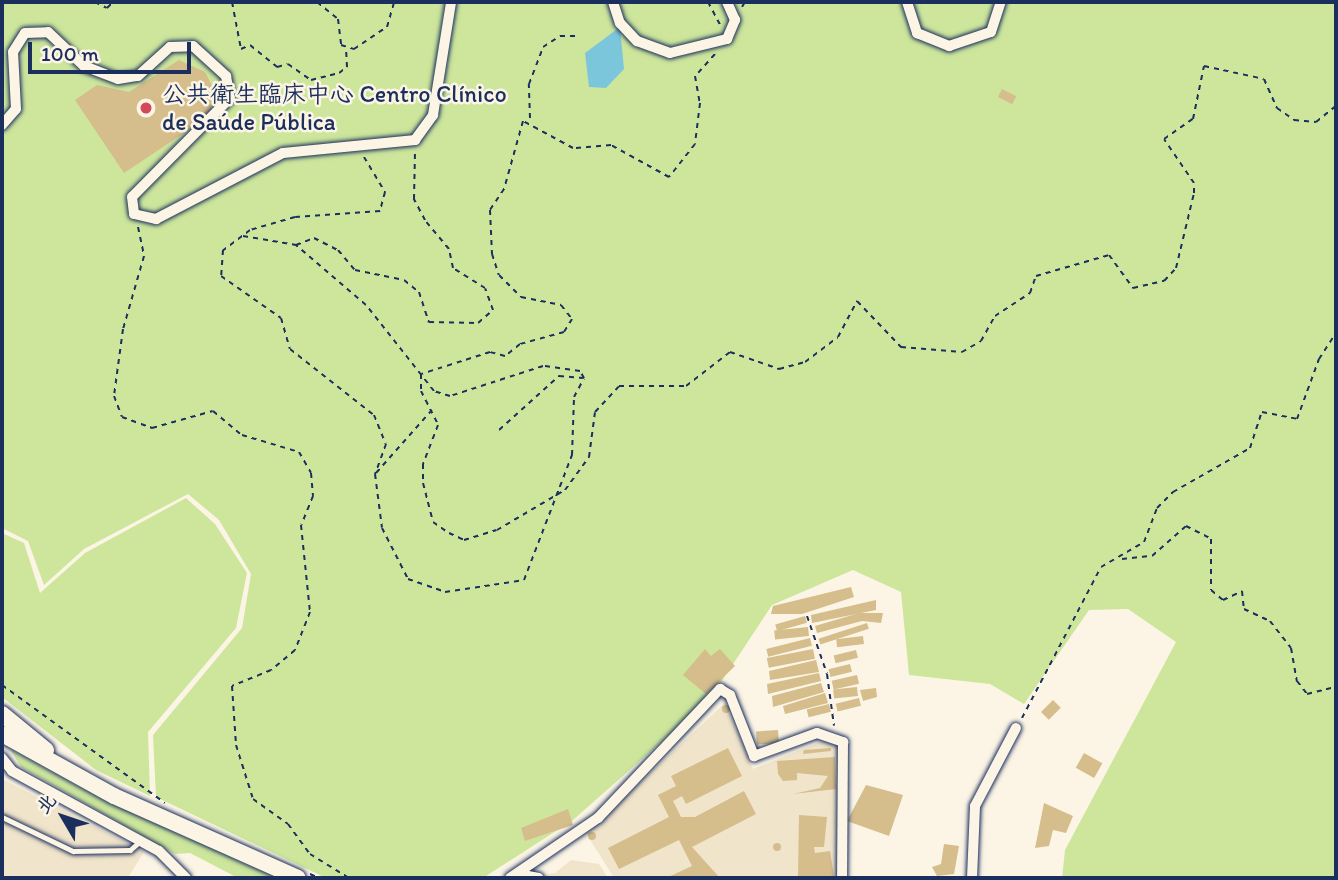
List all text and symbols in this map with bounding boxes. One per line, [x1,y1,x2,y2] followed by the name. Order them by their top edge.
[32,28,194,72] scale bar
[41,41,99,66] text: 100 m
[162,80,507,136] place label: 公共衛生臨床中心 Centro Clínico de Saúde Pública
[136,98,156,118] marker: 公共衛生臨床中心 Centro Clínico de Saúde Pública
[28,782,98,852] north arrow
[31,789,61,818] text: 北

